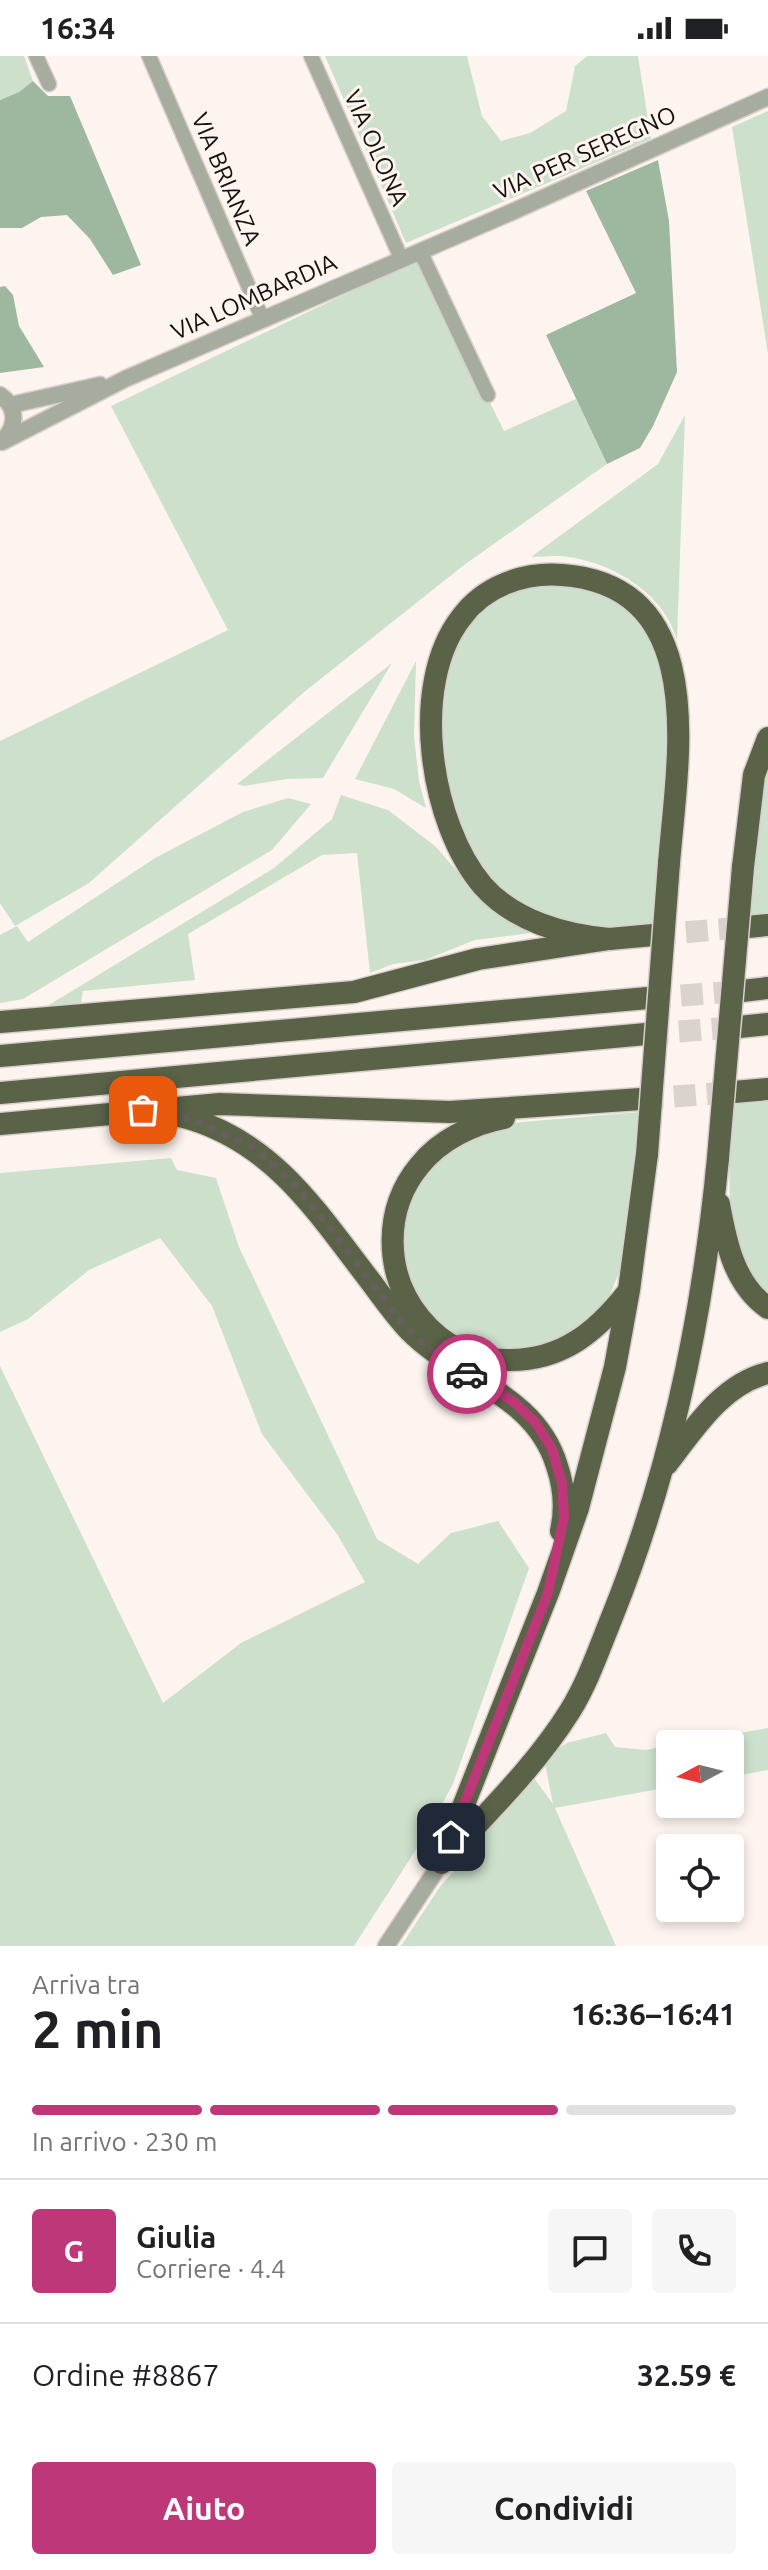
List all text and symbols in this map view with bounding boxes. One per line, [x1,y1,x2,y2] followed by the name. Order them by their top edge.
[40,11,115,45] text: 16:34
[339,86,414,210] street label: VIA OLONA
[490,100,680,205] street label: VIA PER SEREGNO
[186,109,267,249] street label: VIA BRIANZA
[167,248,341,345] street label: VIA LOMBARDIA
[109,1076,177,1144] pin
[121,1088,165,1132] icon: bag
[427,1334,507,1414] courier
[445,1352,489,1396] icon: car
[656,1730,744,1818] north arrow
[656,1730,744,1922] map controls
[417,1803,485,1871] pin
[429,1815,473,1859] icon: home
[656,1834,744,1922] button: locate
[32,1970,140,1999] text: Arriva tra
[571,1997,736,2031] text: 16:36–16:41
[32,2000,163,2058] text: 2 min
[32,2127,217,2156] text: In arrivo · 230 m
[548,2209,632,2293] button: chat
[652,2209,736,2293] button: phone
[136,2220,216,2254] text: Giulia
[64,2234,84,2268] text: G
[136,2254,286,2283] text: Corriere · 4.4
[32,2358,219,2392] text: Ordine #8867
[637,2358,736,2392] text: 32.59 €
[32,2462,376,2554] button: Aiuto
[392,2462,736,2554] button: Condividi

